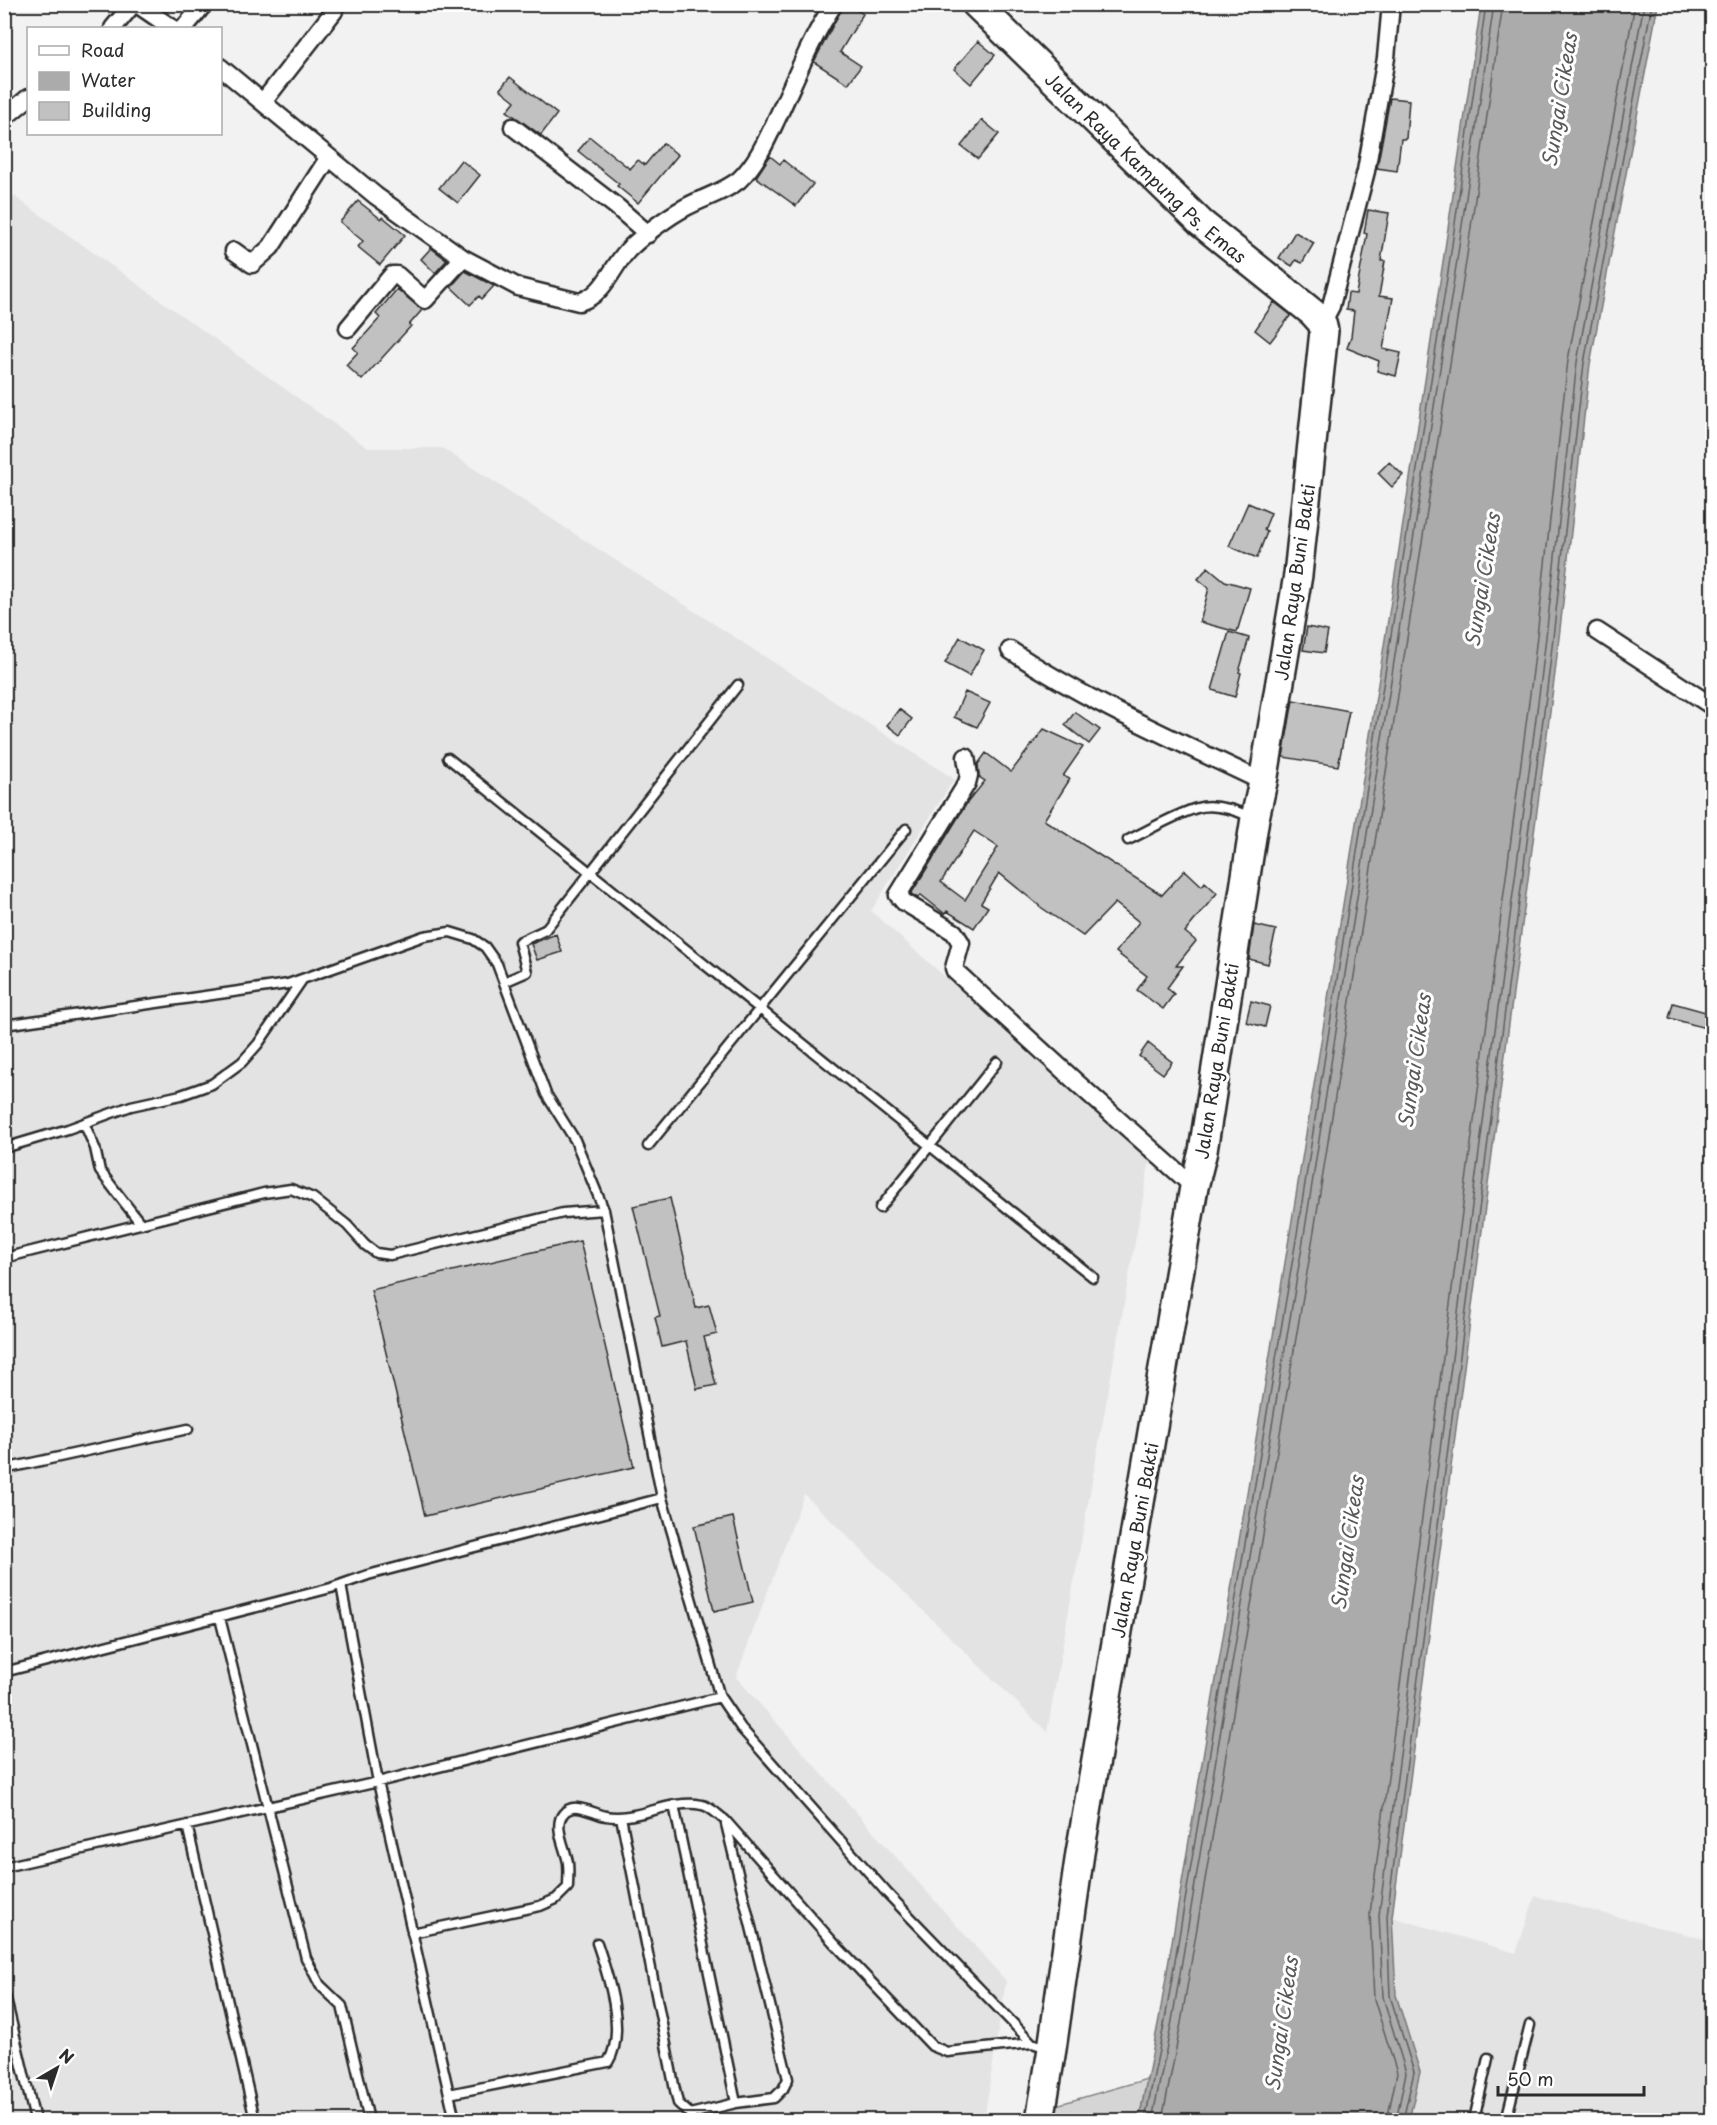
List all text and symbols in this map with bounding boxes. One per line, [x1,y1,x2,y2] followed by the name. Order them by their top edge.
[27,27,222,135] legend
[1534,29,1585,169] water label: Sungai Cikeas
[81,36,125,63] text: Road
[1040,65,1253,269] street label: Jalan Raya Kampung Ps. Emas
[81,66,136,93] text: Water
[81,96,151,123] text: Building
[1267,482,1321,682] street label: Jalan Raya Buni Bakti
[1457,509,1508,649] water label: Sungai Cikeas
[1187,961,1245,1161] street label: Jalan Raya Buni Bakti
[1390,990,1439,1130] water label: Sungai Cikeas
[1103,1440,1165,1640] street label: Jalan Raya Buni Bakti
[1323,1472,1372,1612] water label: Sungai Cikeas
[1257,1953,1306,2093] water label: Sungai Cikeas
[27,2038,87,2098] north arrow
[55,2042,80,2069] text: N
[1498,2059,1644,2097] scale bar
[1507,2065,1554,2092] text: 50 m

